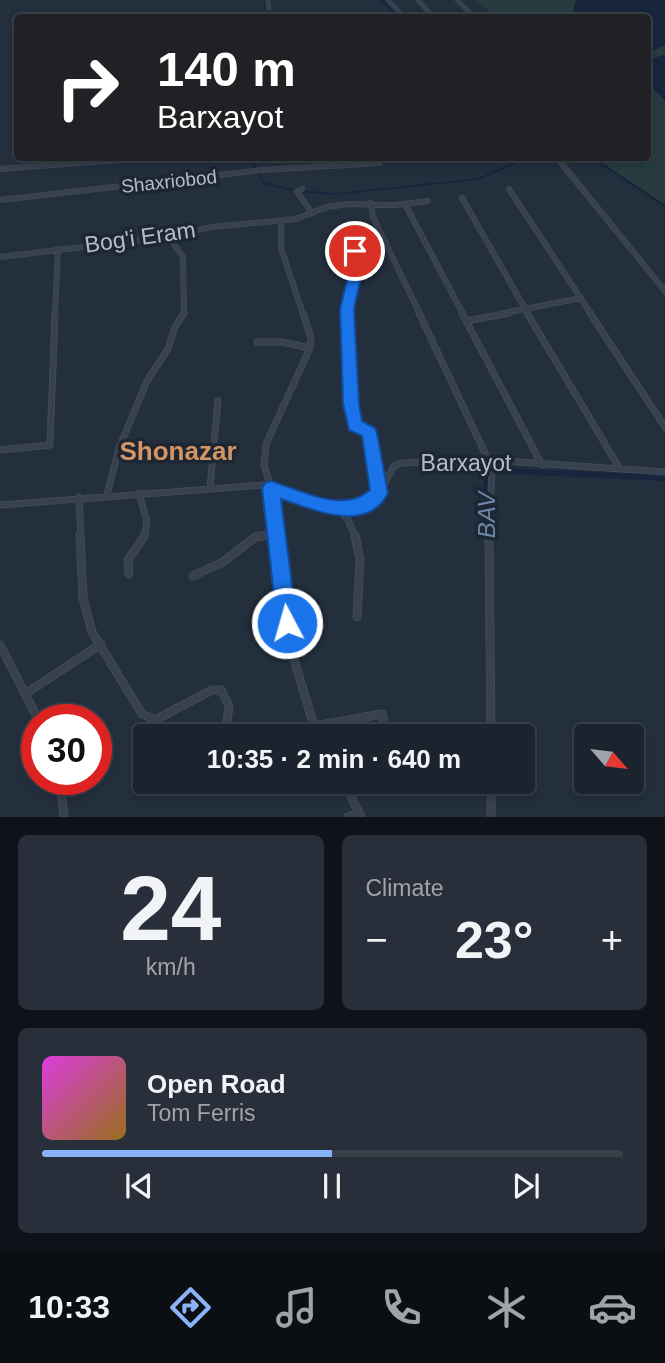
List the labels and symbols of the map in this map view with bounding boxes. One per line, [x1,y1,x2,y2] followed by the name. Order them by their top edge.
[120,166,218,197] street label: Shaxriobod
[83,216,197,258] street label: Bog'i Eram
[325,221,385,281] pin
[119,436,237,466] district label: Shonazar
[421,450,512,476] street label: Barxayot
[473,490,500,538] water label: BAV
[250,586,324,660] position arrow
[21,704,112,795] speed limit sign: 30
[574,724,644,794] north arrow

